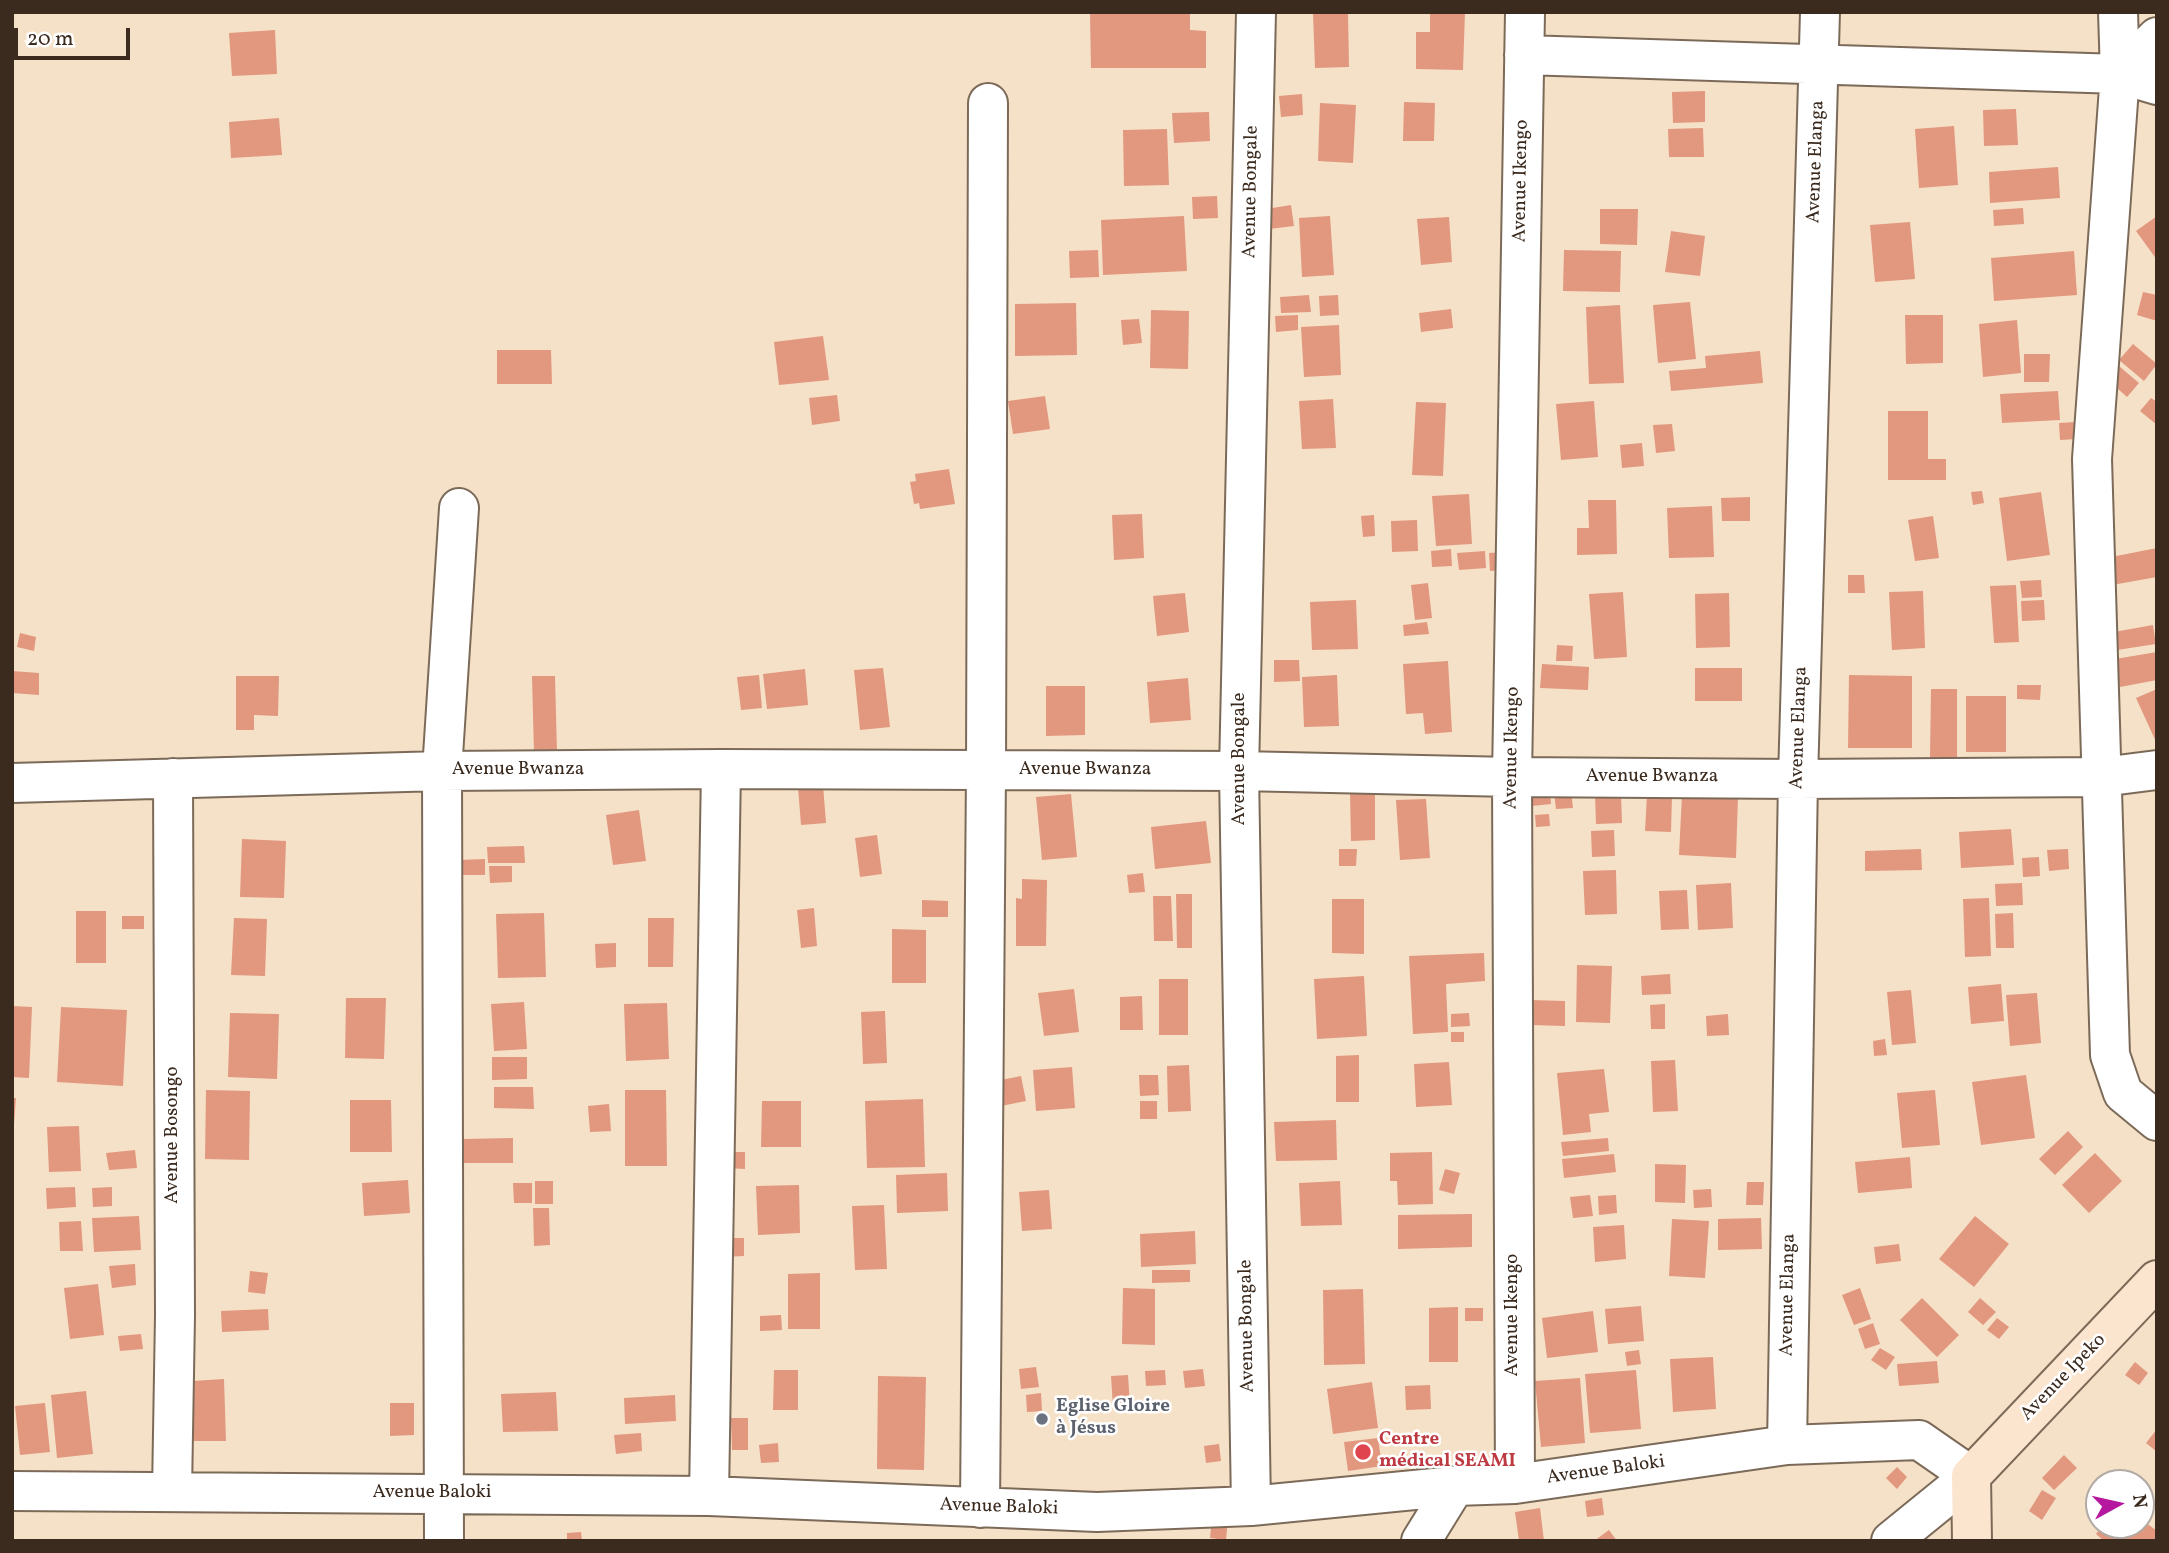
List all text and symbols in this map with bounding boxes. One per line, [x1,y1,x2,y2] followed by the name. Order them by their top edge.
[18,14,133,58] scale bar
[27,25,73,54] text: 20 m
[1803,100,1831,224] street label: Avenue Elanga
[1510,119,1534,243] street label: Avenue Ikengo
[1239,125,1265,259] street label: Avenue Bongale
[1786,666,1814,790] street label: Avenue Elanga
[1501,686,1525,810] street label: Avenue Ikengo
[1230,692,1252,826] street label: Avenue Bongale
[452,760,584,782] street label: Avenue Bwanza
[1019,760,1151,782] street label: Avenue Bwanza
[1586,767,1718,789] street label: Avenue Bwanza
[163,1066,185,1204] street label: Avenue Bosongo
[1777,1233,1801,1357] street label: Avenue Elanga
[1503,1254,1525,1376] street label: Avenue Ikengo
[1235,1259,1261,1393] street label: Avenue Bongale
[2017,1330,2111,1426] street label: Avenue Ipeko
[1056,1397,1170,1441] place label: Eglise Gloire à Jésus
[1034,1411,1050,1427] marker: Eglise Gloire à Jésus
[1379,1430,1516,1474] place label: Centre médical SEAMI
[1353,1442,1373,1462] marker: Centre médical SEAMI
[1546,1451,1666,1491] street label: Avenue Baloki
[2085,1469,2155,1539] north arrow
[373,1483,491,1505] street label: Avenue Baloki
[2125,1493,2153,1510] text: N
[939,1495,1059,1521] street label: Avenue Baloki

